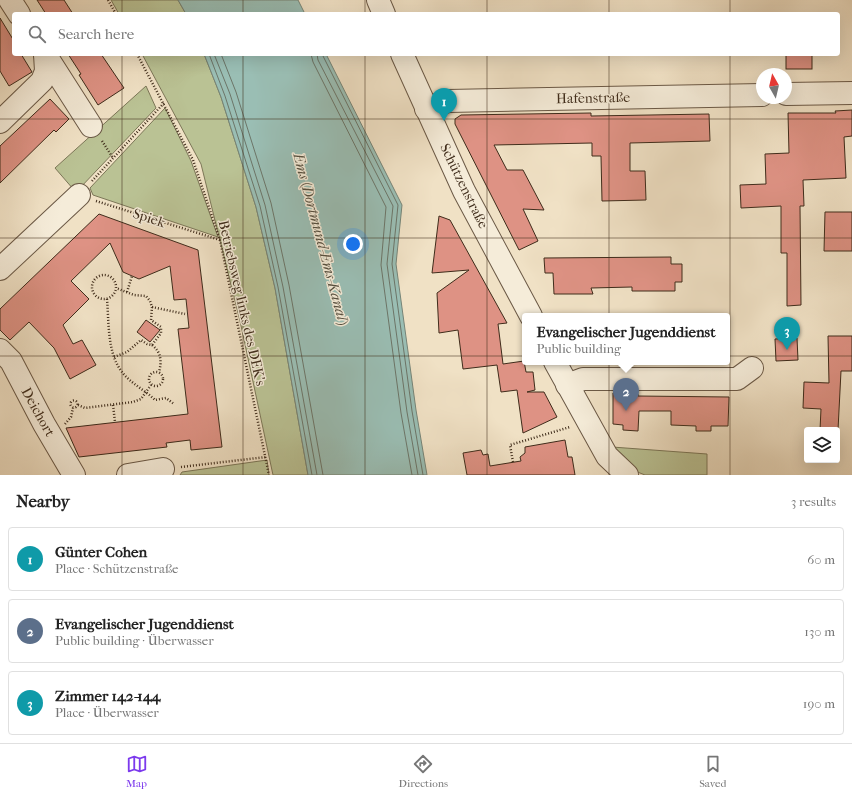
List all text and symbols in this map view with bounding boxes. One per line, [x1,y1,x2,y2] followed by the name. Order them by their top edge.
[12,12,840,56] search box
[26,23,48,45] icon: search
[58,25,134,43] text: Search here
[756,68,792,104] north arrow
[431,88,457,121] pin: 1
[556,89,630,107] street label: Hafenstraße
[436,141,492,231] street label: Schützenstraße
[289,150,353,327] water label: Ems (Dortmund-Ems-Kanal)
[131,205,168,231] street label: Spiek
[215,219,269,387] street label: Betriebsweg links des DEK's
[343,234,363,254] your location
[522,313,730,365] popup
[774,317,800,350] pin: 3
[537,323,715,341] text: Evangelischer Jugenddienst
[537,341,621,356] text: Public building
[613,378,639,411] pin: 2
[18,384,58,440] street label: Deichort
[804,427,840,463] map controls
[804,427,840,463] button: layers
[16,491,70,511] text: Nearby
[791,494,836,509] text: 3 results
[55,543,147,561] text: Günter Cohen
[28,552,32,567] text: 1
[807,552,835,567] text: 60 m
[55,561,179,576] text: Place · Schützenstraße
[55,615,234,633] text: Evangelischer Jugenddienst
[27,624,33,639] text: 2
[804,624,835,639] text: 130 m
[55,633,214,648] text: Public building · Überwasser
[55,687,160,705] text: Zimmer 142-144
[27,696,33,711] text: 3
[803,696,835,711] text: 190 m
[55,705,159,720] text: Place · Überwasser
[126,753,148,790] tab: Map
[399,753,448,790] tab: Directions
[699,753,726,790] tab: Saved

